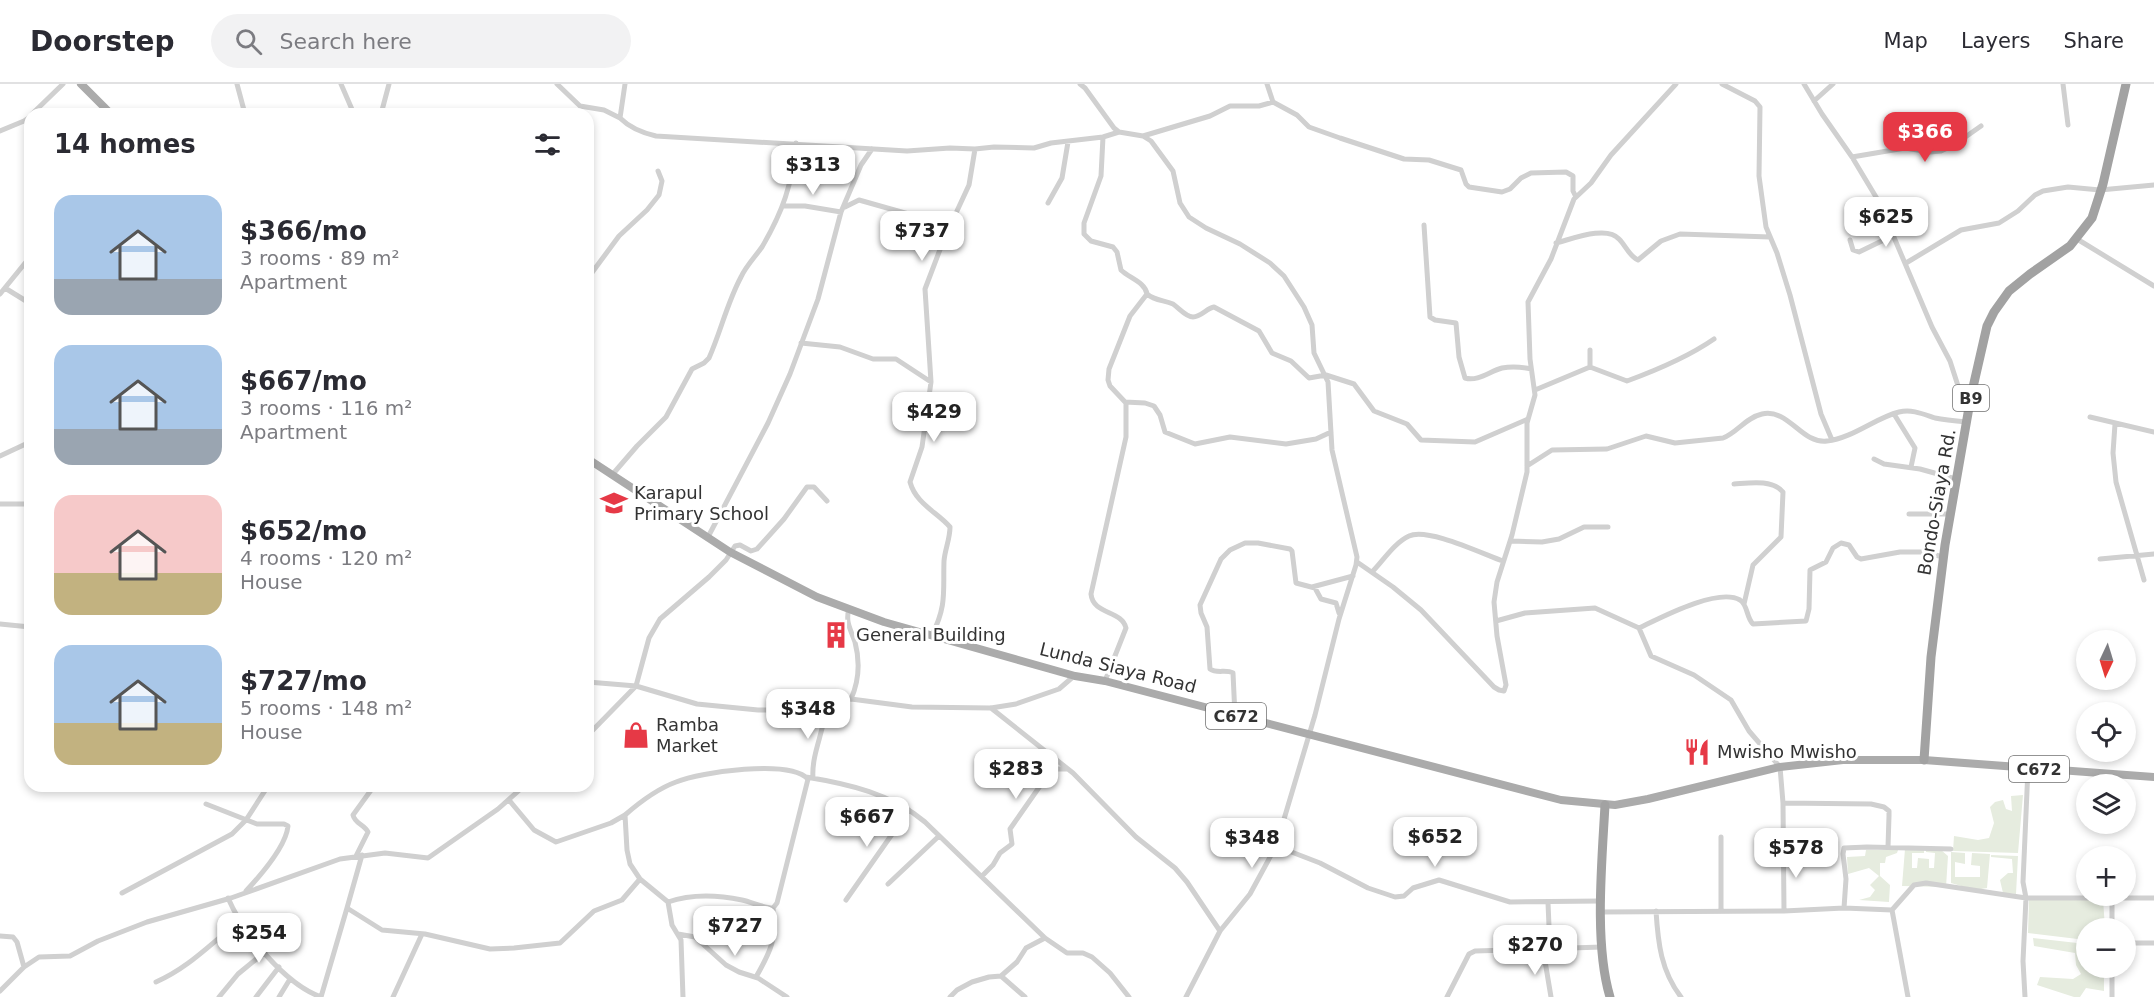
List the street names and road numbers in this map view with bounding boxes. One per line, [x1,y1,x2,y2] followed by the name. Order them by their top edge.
[1953,385,1989,411] road number: B9
[1913,427,1960,577] street label: Bondo-Siaya Rd.
[1038,638,1199,697] street label: Lunda Siaya Road
[1206,703,1266,729] road number: C672
[2009,756,2069,782] road number: C672

